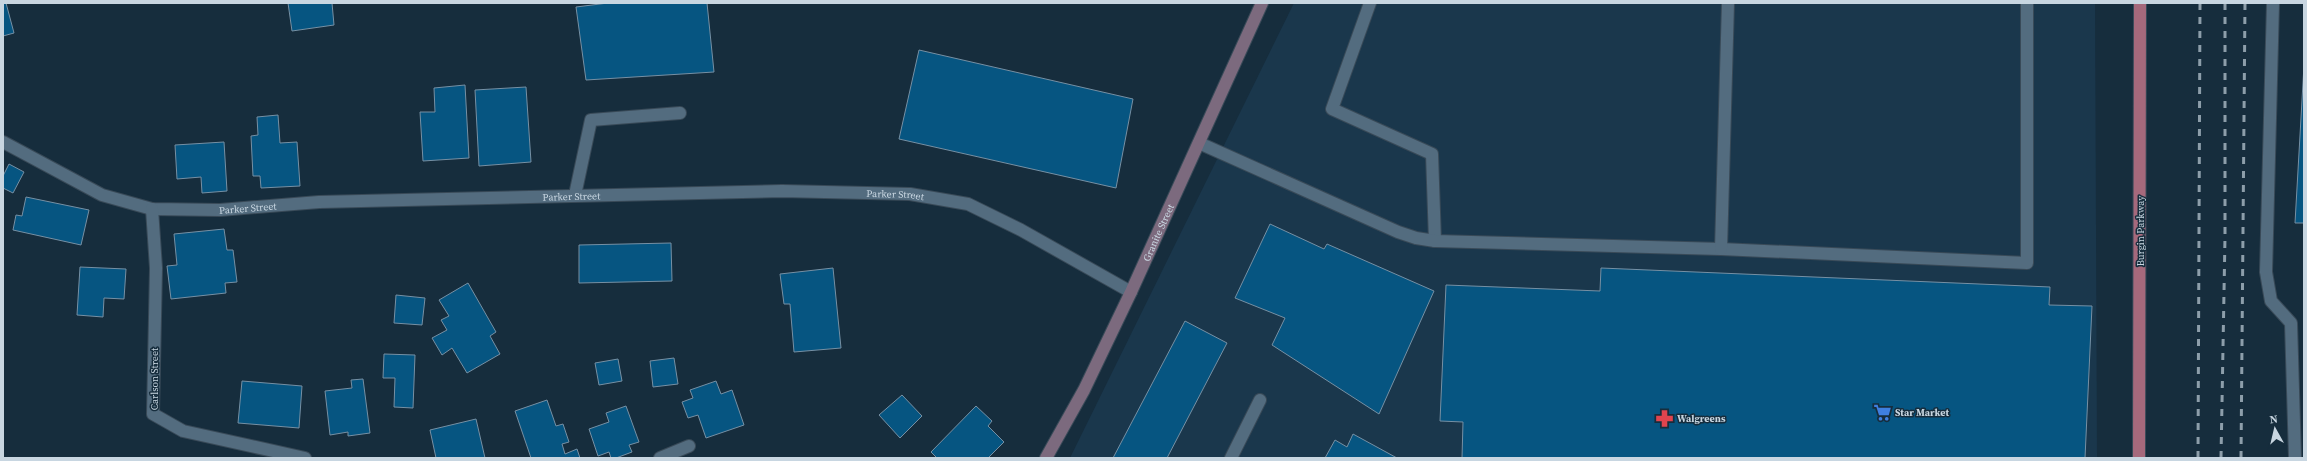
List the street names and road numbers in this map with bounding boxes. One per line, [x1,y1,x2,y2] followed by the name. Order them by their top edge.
[866,187,926,203] street label: Parker Street
[542,189,601,204] street label: Parker Street
[2134,195,2147,266] street label: Burgin Parkway
[218,199,278,217] street label: Parker Street
[1140,201,1177,263] street label: Granite Street
[148,347,161,410] street label: Carlson Street

